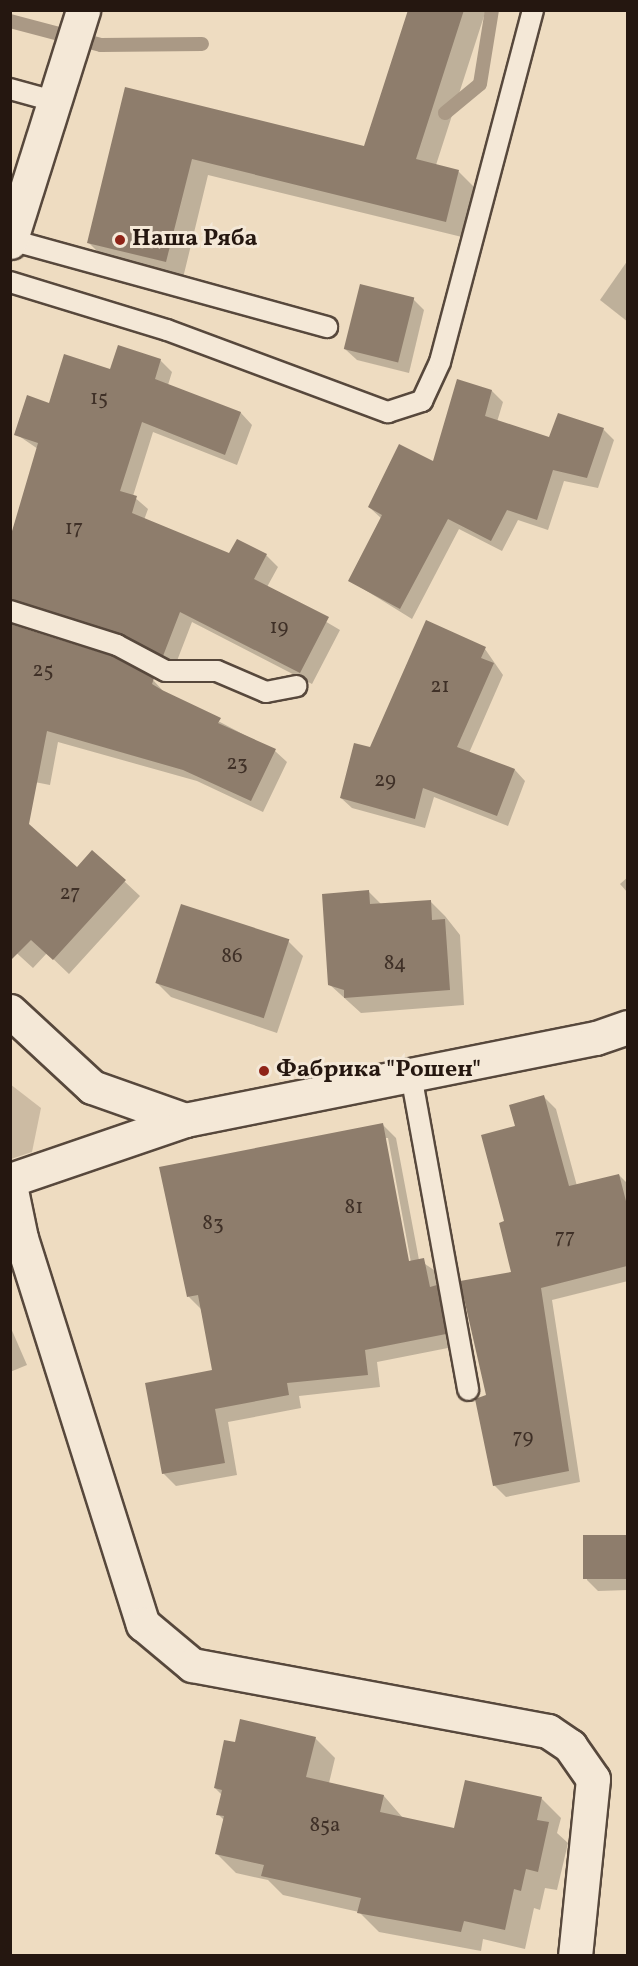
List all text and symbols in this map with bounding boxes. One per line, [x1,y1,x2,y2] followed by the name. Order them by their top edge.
[132,226,258,254] place label: Наша Ряба
[113,233,127,247] marker: Наша Ряба
[90,386,108,412] house number: 15
[65,516,83,542] house number: 17
[269,615,289,641] house number: 19
[32,658,54,684] house number: 25
[430,674,450,700] house number: 21
[226,751,248,777] house number: 23
[374,768,396,794] house number: 29
[60,881,80,907] house number: 27
[221,944,243,970] house number: 86
[384,951,406,977] house number: 84
[276,1057,481,1085] place label: Фабрика "Рошен"
[257,1064,271,1078] marker: Фабрика "Рошен"
[345,1195,363,1221] house number: 81
[202,1211,224,1237] house number: 83
[555,1225,575,1251] house number: 77
[513,1425,533,1451] house number: 79
[309,1813,341,1839] house number: 85а

